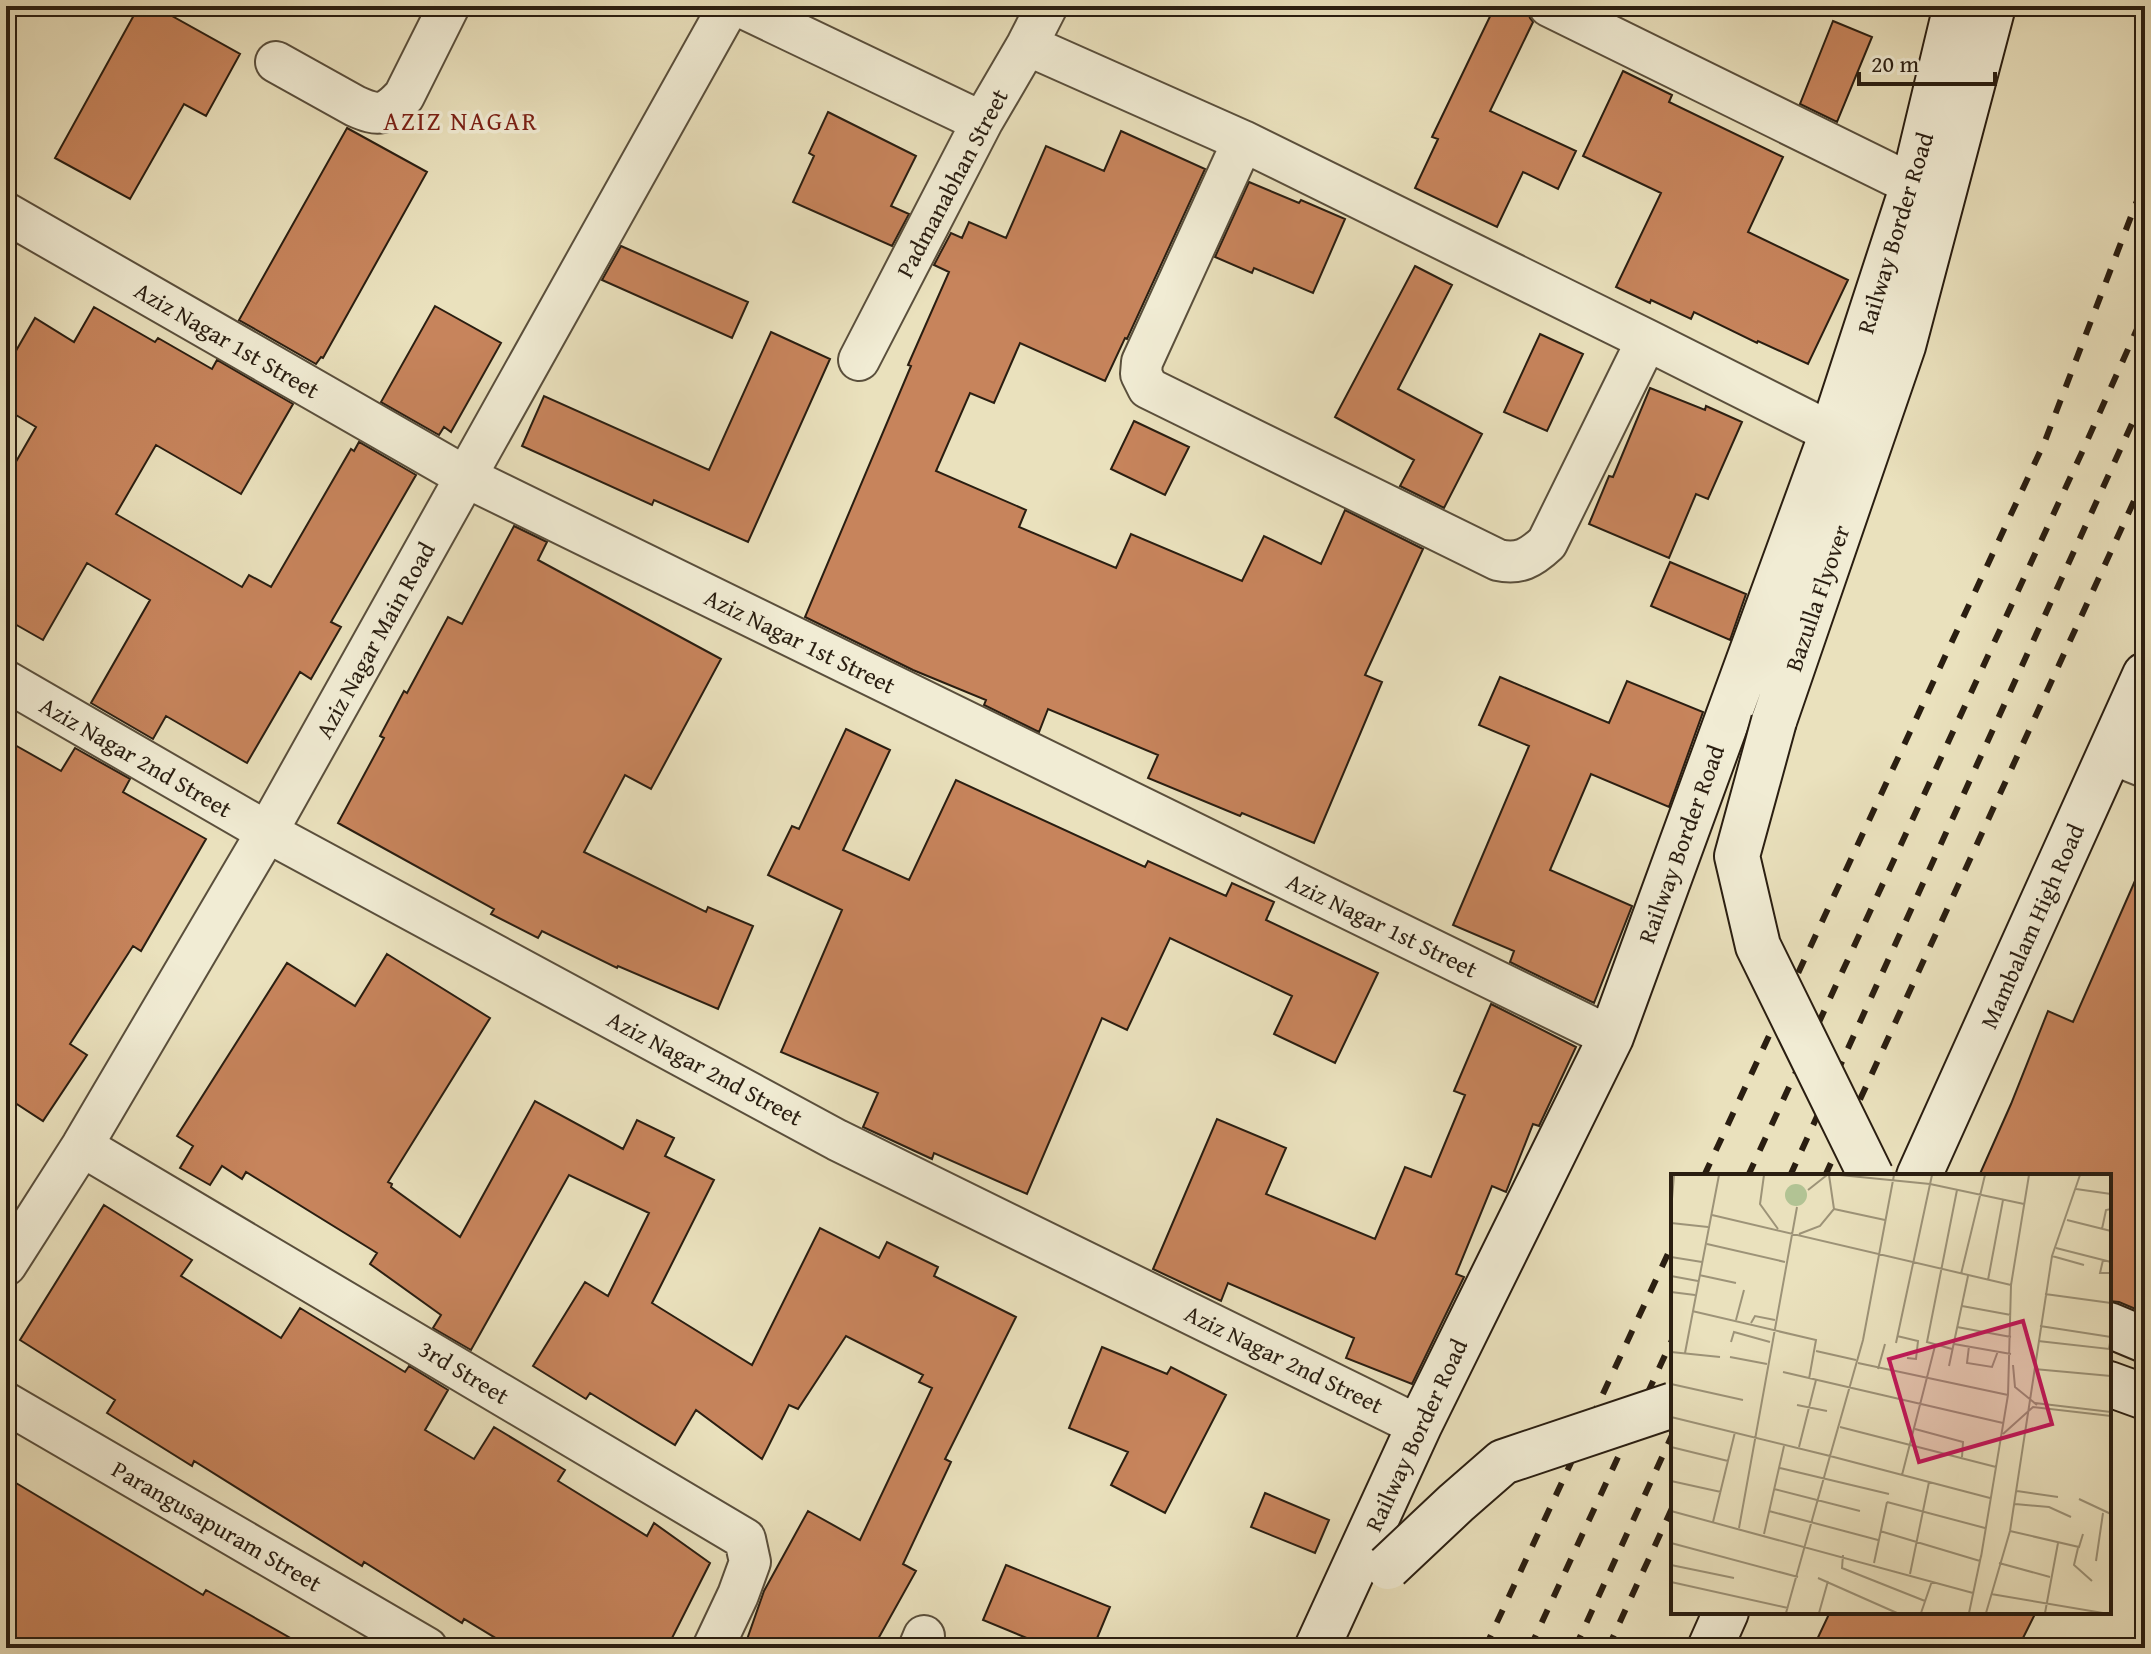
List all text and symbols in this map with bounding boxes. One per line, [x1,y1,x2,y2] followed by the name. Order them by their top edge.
[1859,36,1995,86] scale bar
[1871,46,1919,81] text: 20 m
[887,82,1017,284] street label: Padmanabhan Street
[383,101,539,140] district label: AZIZ NAGAR
[1848,128,1942,338] street label: Railway Border Road
[128,273,327,408] street label: Aziz Nagar 1st Street
[1776,520,1858,676] street label: Bazulla Flyover
[306,535,444,745] street label: Aziz Nagar Main Road
[699,580,902,703] street label: Aziz Nagar 1st Street
[33,688,239,827] street label: Aziz Nagar 2nd Street
[1629,740,1733,948] street label: Railway Border Road
[1971,818,2093,1034] street label: Mambalam High Road
[1281,864,1484,987] street label: Aziz Nagar 1st Street
[601,1002,809,1135] street label: Aziz Nagar 2nd Street
[1671,1174,2111,1614] inset map
[1179,1296,1390,1423] street label: Aziz Nagar 2nd Street
[412,1331,516,1413] street label: 3rd Street
[1356,1333,1476,1537] street label: Railway Border Road
[106,1452,329,1601] street label: Parangusapuram Street

